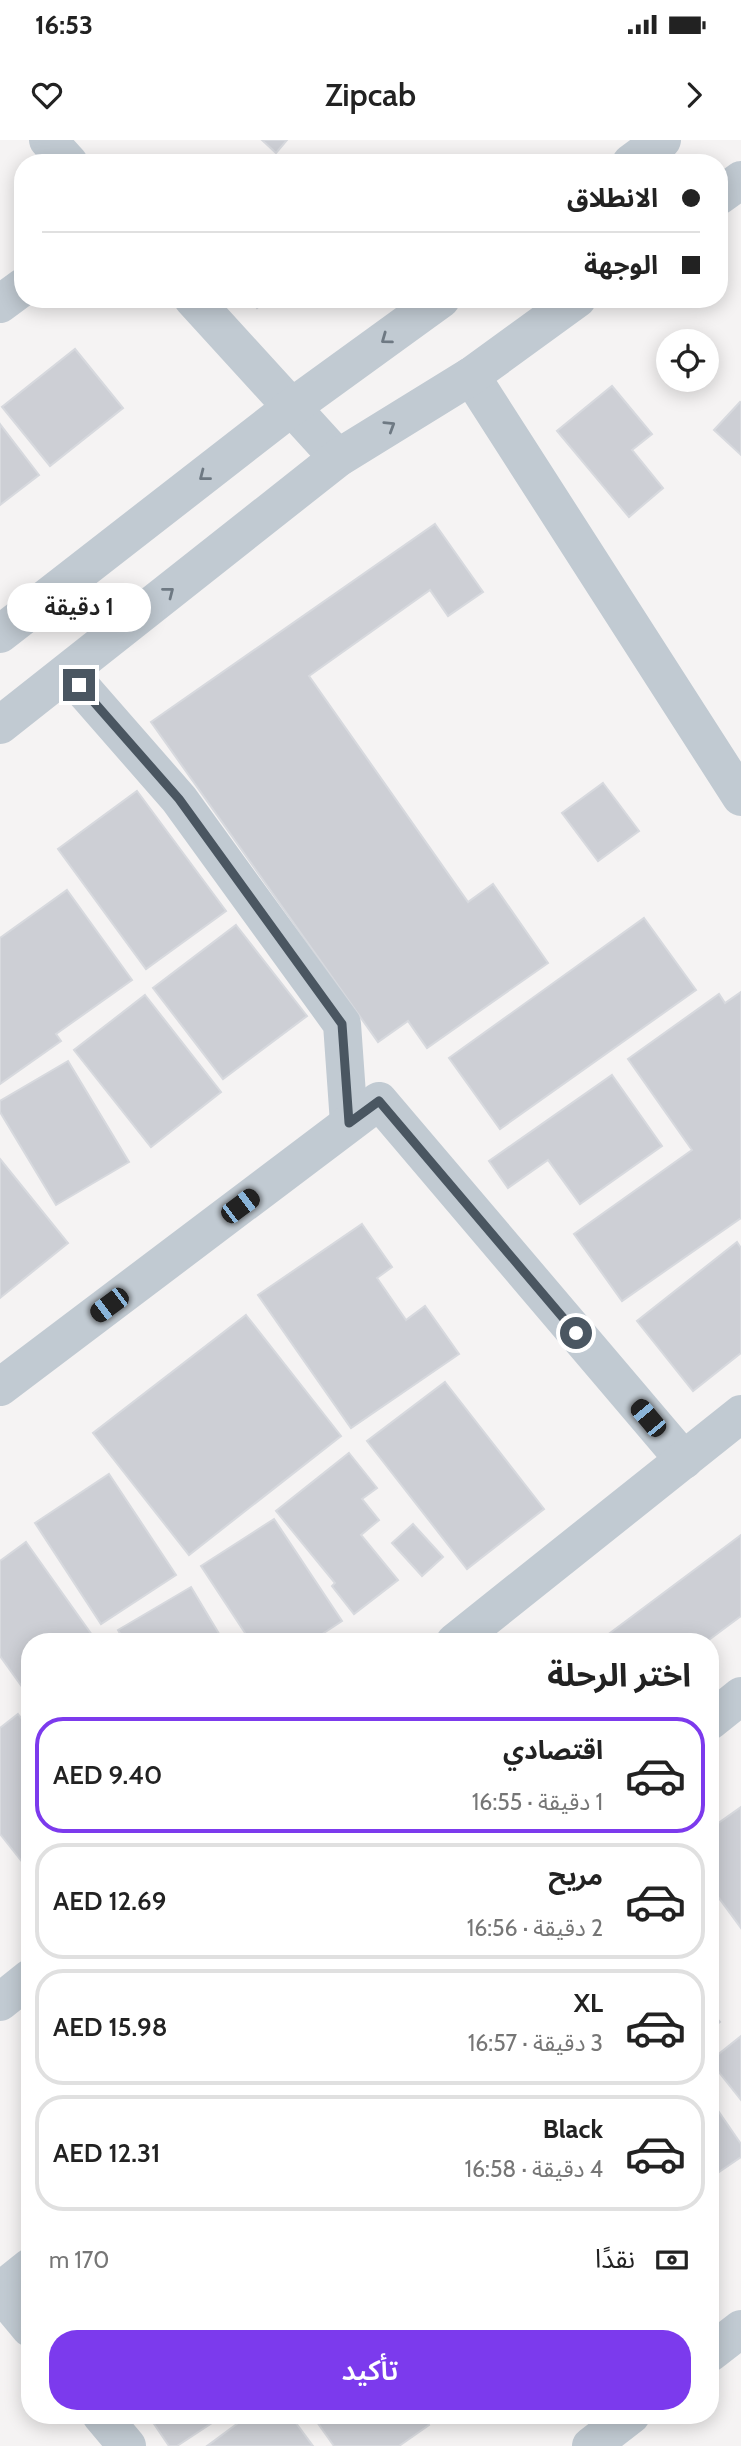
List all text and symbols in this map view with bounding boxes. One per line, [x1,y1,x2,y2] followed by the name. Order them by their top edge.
[35,9,93,41] text: 16:53
[325,75,416,114] text: Zipcab
[28,76,66,114] icon: heart
[675,76,713,114] icon: forward
[567,182,658,214] text: الانطلاق
[584,249,658,281] text: الوجهة
[656,329,719,392] map controls
[656,329,719,392] button: locate
[381,331,394,343] one-way arrow
[382,422,395,435] one-way arrow
[199,467,211,480] one-way arrow
[7,584,151,632] callout: 1 دقيقة
[161,587,173,600] one-way arrow
[44,593,114,621] text: 1 دقيقة
[63,669,95,701] route end
[217,1185,264,1227] car
[86,1284,133,1326] car
[560,1317,592,1349] route start
[627,1395,670,1441] car
[547,1655,691,1694] text: اختر الرحلة
[503,1734,603,1766] text: اقتصادي
[624,1744,687,1807] icon: car
[53,1759,162,1791] text: AED 9.40
[472,1788,603,1816] text: 1 دقيقة · 16:55
[548,1860,603,1892] text: مريح
[624,1870,687,1933] icon: car
[53,1885,166,1917] text: AED 12.69
[467,1914,603,1942] text: 2 دقيقة · 16:56
[574,1987,603,2019] text: XL
[624,1996,687,2059] icon: car
[53,2011,167,2043] text: AED 15.98
[468,2029,603,2057] text: 3 دقيقة · 16:57
[543,2113,603,2145] text: Black
[624,2122,687,2185] icon: car
[53,2137,160,2169] text: AED 12.31
[465,2155,603,2183] text: 4 دقيقة · 16:58
[653,2241,691,2279] icon: cash
[595,2243,635,2275] text: نقدًا
[49,2246,109,2274] text: 170 m
[49,2330,691,2410] button: تأكيد

